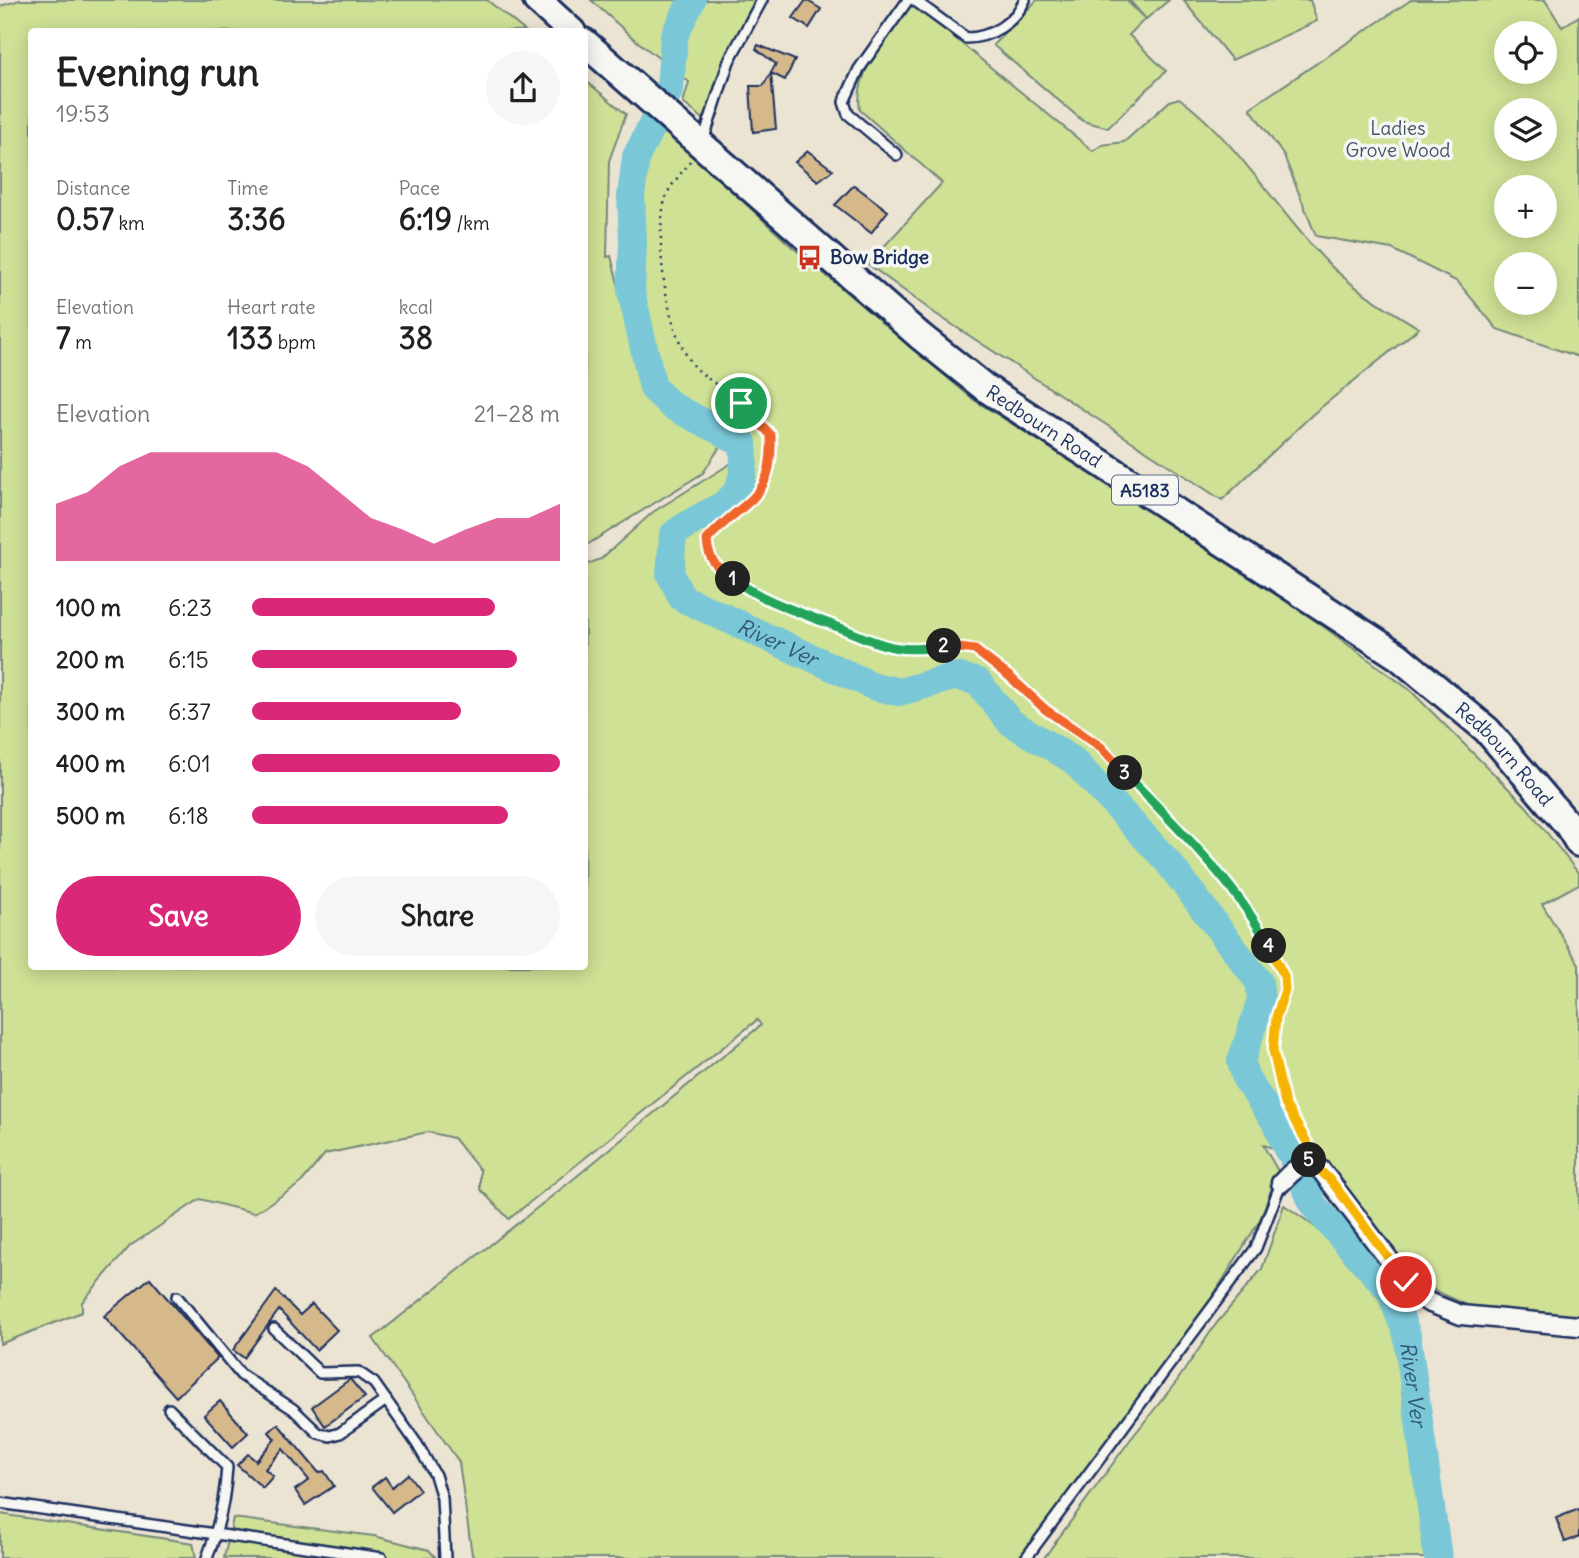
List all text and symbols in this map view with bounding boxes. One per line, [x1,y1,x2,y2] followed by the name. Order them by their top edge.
[1494,21,1557,315] map controls
[1494,21,1557,84] button: locate
[56,49,259,96] text: Evening run
[486,51,560,125] button: share
[1494,98,1557,161] button: layers
[56,99,110,128] text: 19:53
[1345,116,1451,162] park label: Ladies Grove Wood
[1494,175,1557,238] button: +
[56,176,130,200] text: Distance
[227,176,268,200] text: Time
[399,176,440,200] text: Pace
[56,200,114,238] text: 0.57
[227,200,286,238] text: 3:36
[399,200,452,238] text: 6:19
[114,211,145,235] text: km
[452,211,490,235] text: /km
[796,243,824,271] bus stop icon: Bow Bridge
[830,245,929,269] place label: Bow Bridge
[1494,252,1557,315] button: −
[56,295,134,319] text: Elevation
[227,295,315,319] text: Heart rate
[399,295,433,319] text: kcal
[56,319,71,357] text: 7
[227,319,273,357] text: 133
[399,319,433,357] text: 38
[71,330,92,354] text: m
[273,330,316,354] text: bpm
[711,373,771,433] pin
[982,380,1107,472] street label: Redbourn Road
[722,384,760,422] icon: arrive
[56,399,150,428] text: Elevation
[474,399,560,428] text: 21–28 m
[1112,476,1178,504] road number: A5183
[716,562,750,596] pin: 1
[729,566,736,590] text: 1
[56,593,121,622] text: 100 m
[168,593,212,622] text: 6:23
[733,612,824,673] water label: River Ver
[926,628,962,664] pin: 2
[938,633,949,657] text: 2
[56,645,125,674] text: 200 m
[168,645,209,674] text: 6:15
[56,697,125,726] text: 300 m
[168,697,211,726] text: 6:37
[1451,697,1558,811] street label: Redbourn Road
[56,749,125,778] text: 400 m
[168,749,211,778] text: 6:01
[1108,756,1142,790] pin: 3
[1119,760,1130,784] text: 3
[56,801,125,830] text: 500 m
[168,801,209,830] text: 6:18
[56,876,301,956] button: Save
[315,876,560,956] button: Share
[1252,928,1286,964] pin: 4
[1263,933,1274,957] text: 4
[1292,1142,1326,1178] pin: 5
[1303,1147,1314,1171] text: 5
[1376,1252,1436,1312] pin
[1387,1263,1425,1301] icon: check
[1395,1340,1433,1431] water label: River Ver

